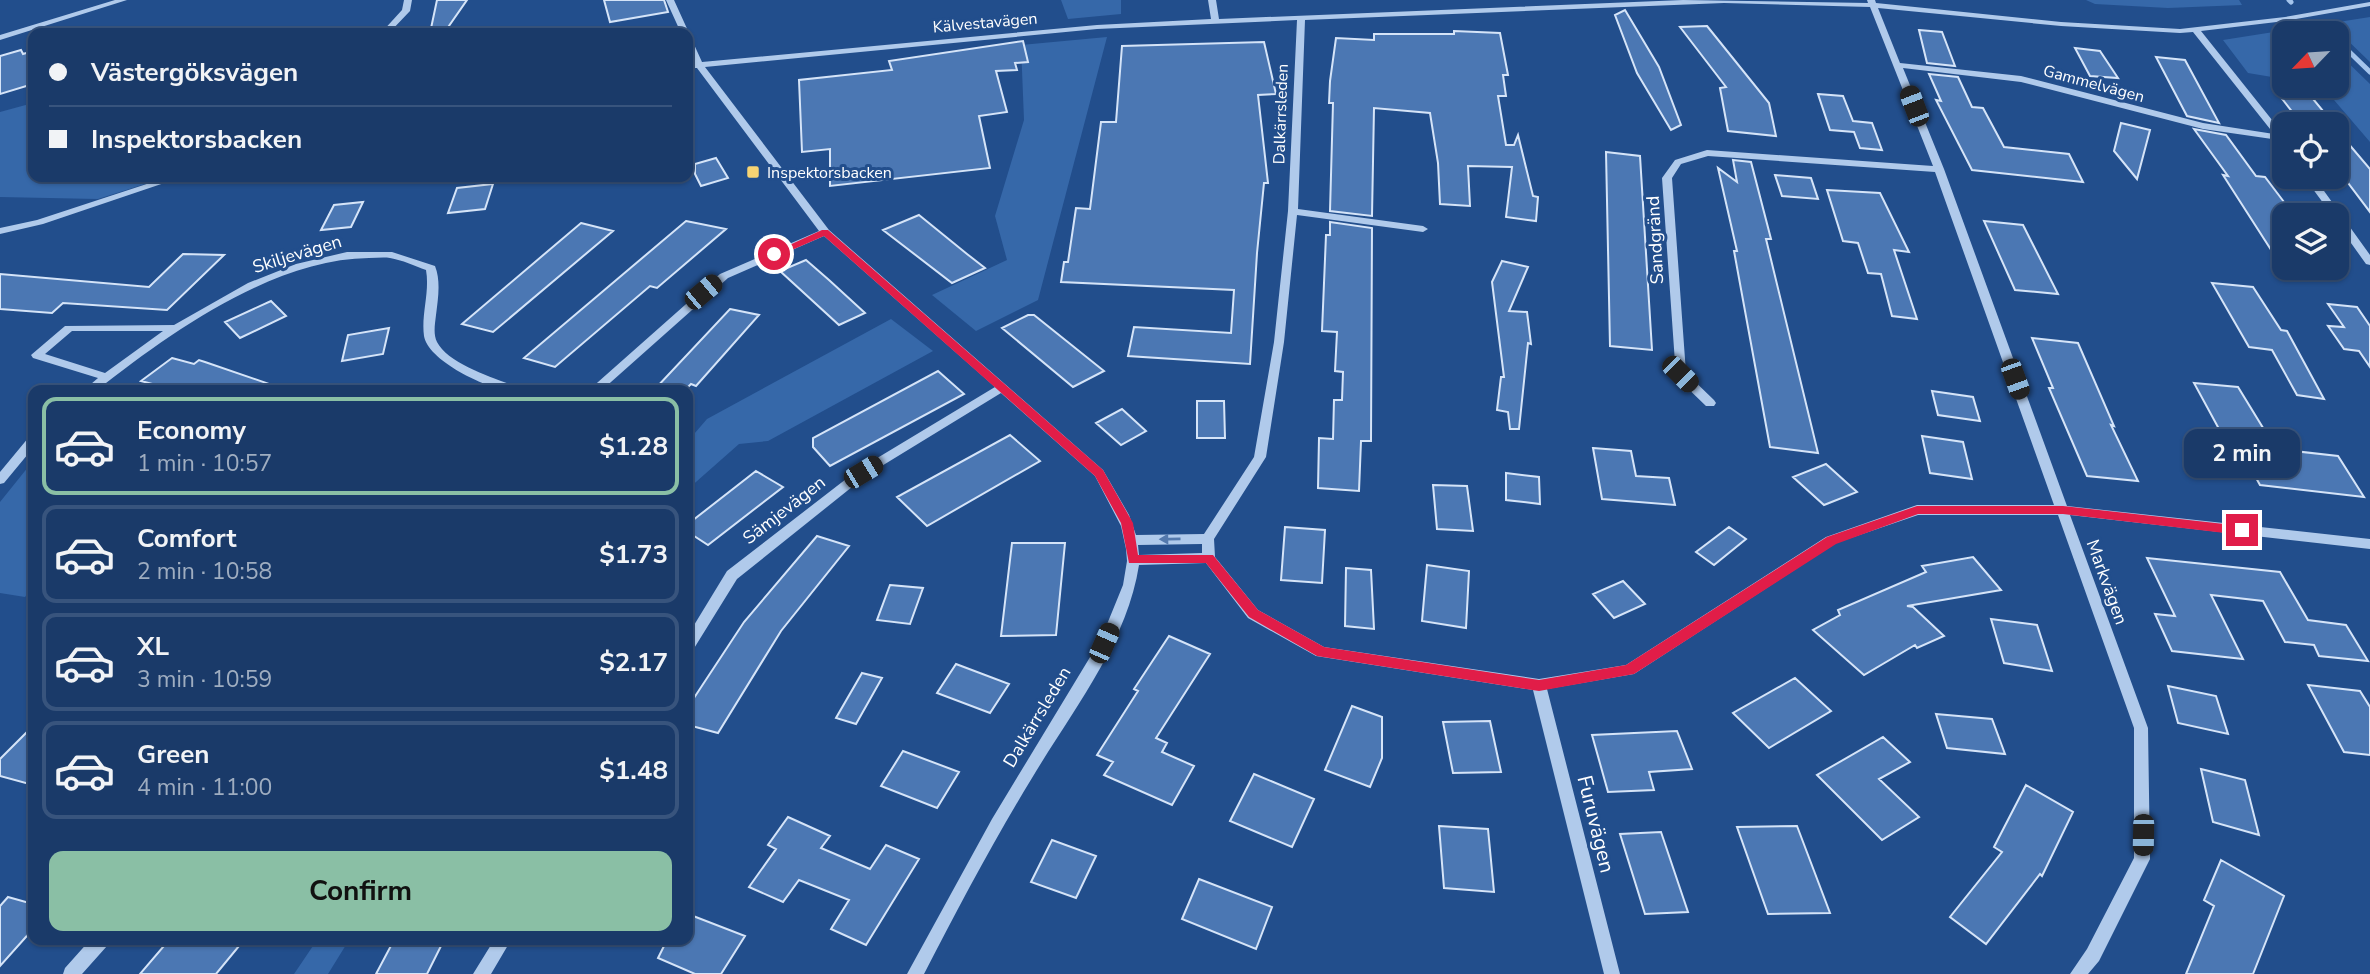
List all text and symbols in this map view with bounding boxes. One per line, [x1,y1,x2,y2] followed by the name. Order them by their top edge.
[932,7,1038,39] street label: Kälvestavägen
[2272,21,2348,98] north arrow
[2272,21,2349,280] map controls
[91,55,298,90] text: Västergöksvägen
[2041,60,2147,108] street label: Gammelvägen
[1268,63,1294,165] street label: Dalkärrsleden
[1897,83,1932,129] car
[2272,112,2349,189] button: locate
[91,122,302,157] text: Inspektorsbacken
[767,162,892,184] place label: Inspektorsbacken
[745,164,761,180] marker: Inspektorsbacken
[1641,195,1669,285] street label: Sandgränd
[2272,203,2349,280] button: layers
[249,229,345,279] street label: Skiljevägen
[758,238,790,270] route start
[681,270,726,314] car
[1658,352,1703,396] car
[1998,356,2033,402] car
[137,413,246,448] text: Economy
[53,415,116,478] icon: car
[2184,428,2300,477] callout: 2 min
[599,429,668,464] text: $1.28
[2212,438,2272,469] text: 2 min
[137,448,272,479] text: 1 min · 10:57
[840,452,887,492] car
[738,470,830,550] street label: Sämjevägen
[2226,514,2258,546] route end
[137,521,237,556] text: Comfort
[53,523,116,586] icon: car
[1159,534,1181,545] one-way arrow
[2080,536,2134,628] street label: Markvägen
[599,537,668,572] text: $1.73
[137,556,272,587] text: 2 min · 10:58
[1086,620,1123,666] car
[137,629,169,664] text: XL
[53,631,116,694] icon: car
[599,645,668,680] text: $2.17
[998,662,1076,772] street label: Dalkärrsleden
[137,664,272,695] text: 3 min · 10:59
[137,737,210,772] text: Green
[53,739,116,802] icon: car
[599,753,668,788] text: $1.48
[137,772,272,803] text: 4 min · 11:00
[1570,772,1622,876] street label: Furuvägen
[2133,814,2154,856] car
[49,851,672,931] button: Confirm

